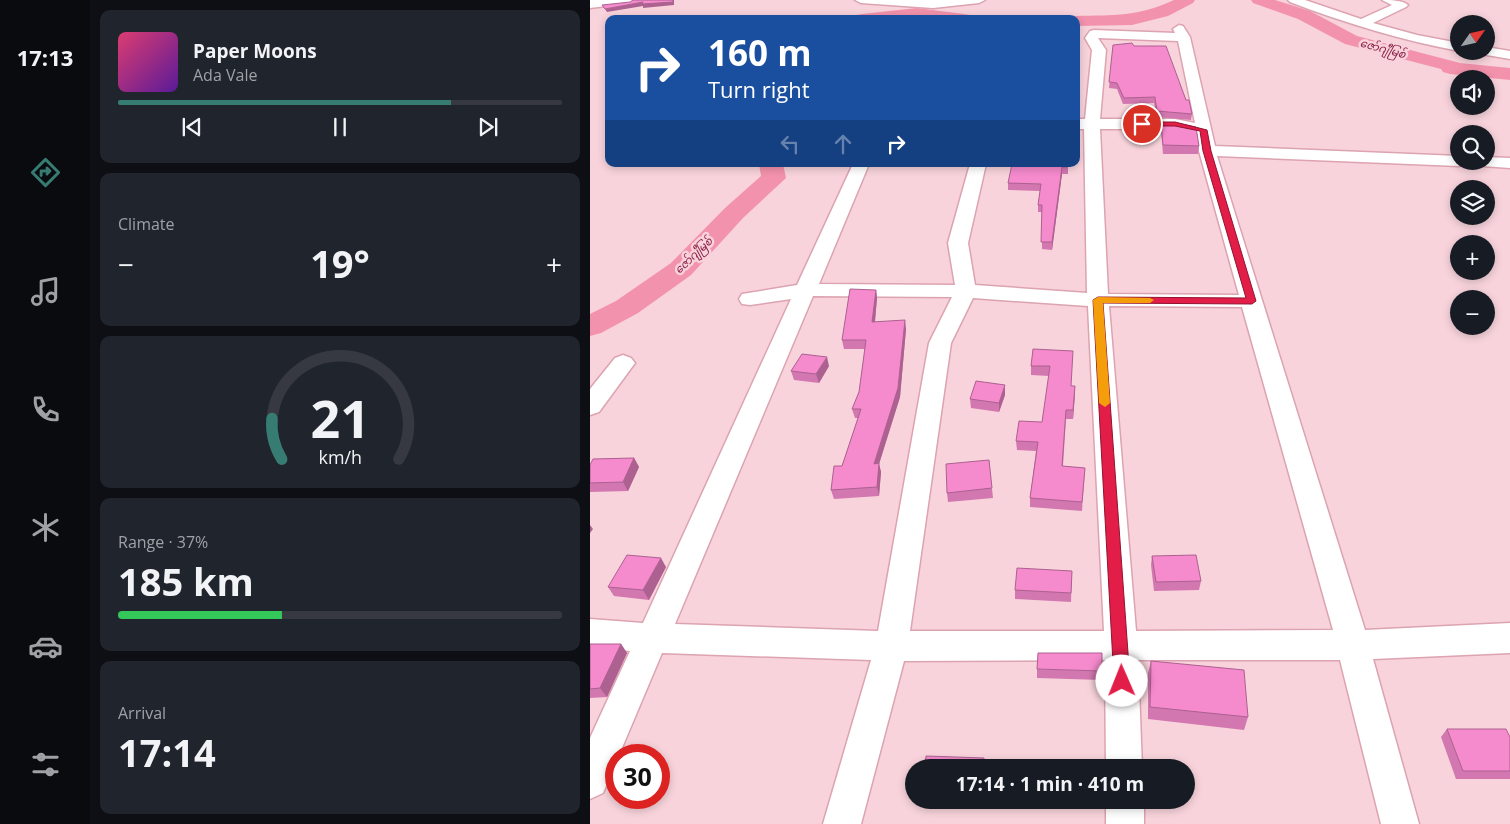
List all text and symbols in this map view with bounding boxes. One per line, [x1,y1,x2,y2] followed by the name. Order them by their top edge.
[1450,15,1495,60] north arrow
[1450,15,1495,335] map controls
[708,29,812,76] text: 160 m
[625,35,690,100] icon: right
[1358,35,1408,64] water label: ဇော်ဂျီမြစ်
[193,38,317,64] text: Paper Moons
[17,42,73,72] text: 17:13
[193,64,257,86] text: Ada Vale
[1450,70,1495,115] button: sound
[708,74,810,104] text: Turn right
[1121,103,1163,145] pin
[1128,110,1156,138] icon: arrive
[178,113,206,141] icon: previous
[326,113,354,141] icon: pause
[474,113,502,141] icon: next
[1450,125,1495,170] button: search
[776,130,804,158] icon: left
[829,130,857,158] icon: ahead
[882,130,910,158] icon: right
[28,155,63,190] icon: directions
[1450,180,1495,225] button: layers
[118,213,175,235] text: Climate
[671,233,718,279] water label: ဇော်ဂျီမြစ်
[1450,235,1495,280] button: +
[310,237,370,289] text: 19°
[118,245,134,283] text: −
[546,245,562,283] text: +
[28,274,63,309] icon: music
[1450,290,1495,335] button: −
[310,382,370,453] text: 21
[28,392,63,427] icon: phone
[318,445,362,469] text: km/h
[28,510,63,545] icon: climate
[118,531,208,553] text: Range · 37%
[118,555,254,607] text: 185 km
[28,629,63,664] icon: car
[1095,654,1147,706] position arrow
[118,702,166,724] text: Arrival
[118,726,216,778] text: 17:14
[605,744,670,809] speed limit sign: 30
[28,747,63,782] icon: filters
[956,771,1144,797] text: 17:14 · 1 min · 410 m

